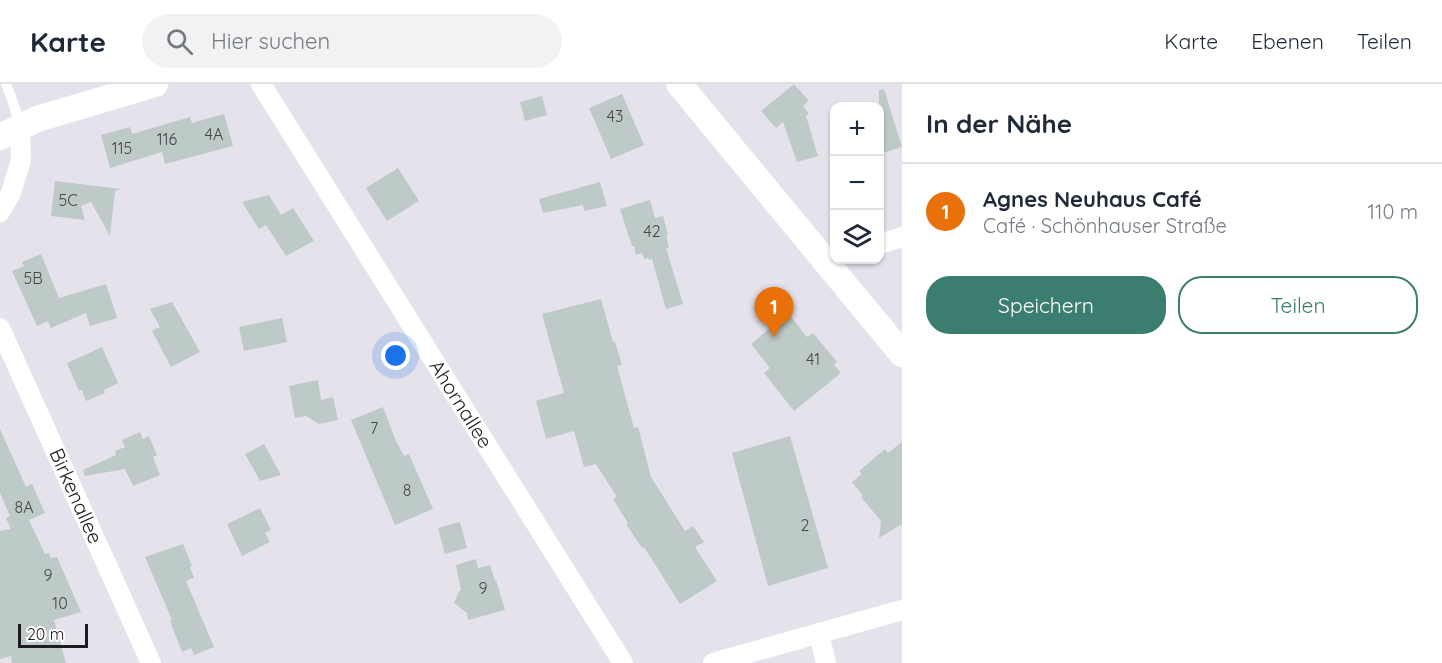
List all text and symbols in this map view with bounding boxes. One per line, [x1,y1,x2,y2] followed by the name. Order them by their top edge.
[142,14,562,68] search box
[30,24,106,59] text: Karte
[163,25,196,58] icon: search
[211,27,330,55] text: Hier suchen
[1164,28,1218,54] text: Karte
[1251,28,1324,54] text: Ebenen
[1357,28,1412,54] text: Teilen
[830,102,884,264] map controls
[830,102,884,156] button: +
[607,106,623,126] house number: 43
[926,107,1072,140] text: In der Nähe
[205,124,223,144] house number: 4A
[157,129,178,149] house number: 116
[112,138,132,158] house number: 115
[830,156,884,210] button: −
[983,185,1202,213] text: Agnes Neuhaus Café
[58,190,78,210] house number: 5C
[942,199,949,224] text: 1
[1368,199,1418,224] text: 110 m
[830,210,884,264] button: layers
[983,213,1227,238] text: Café · Schönhauser Straße
[643,221,661,241] house number: 42
[23,268,43,288] house number: 5B
[926,276,1166,334] button: Speichern
[1178,276,1418,334] button: Teilen
[754,288,794,337] pin: 1
[381,341,410,370] your location
[806,349,820,369] house number: 41
[424,355,498,452] street label: Ahornallee
[370,418,378,438] house number: 7
[44,444,109,547] street label: Birkenallee
[403,480,411,500] house number: 8
[15,497,34,517] house number: 8A
[801,515,810,535] house number: 2
[44,565,53,585] house number: 9
[479,578,488,598] house number: 9
[52,593,68,613] house number: 10
[18,621,88,648] scale bar
[27,624,64,644] text: 20 m

